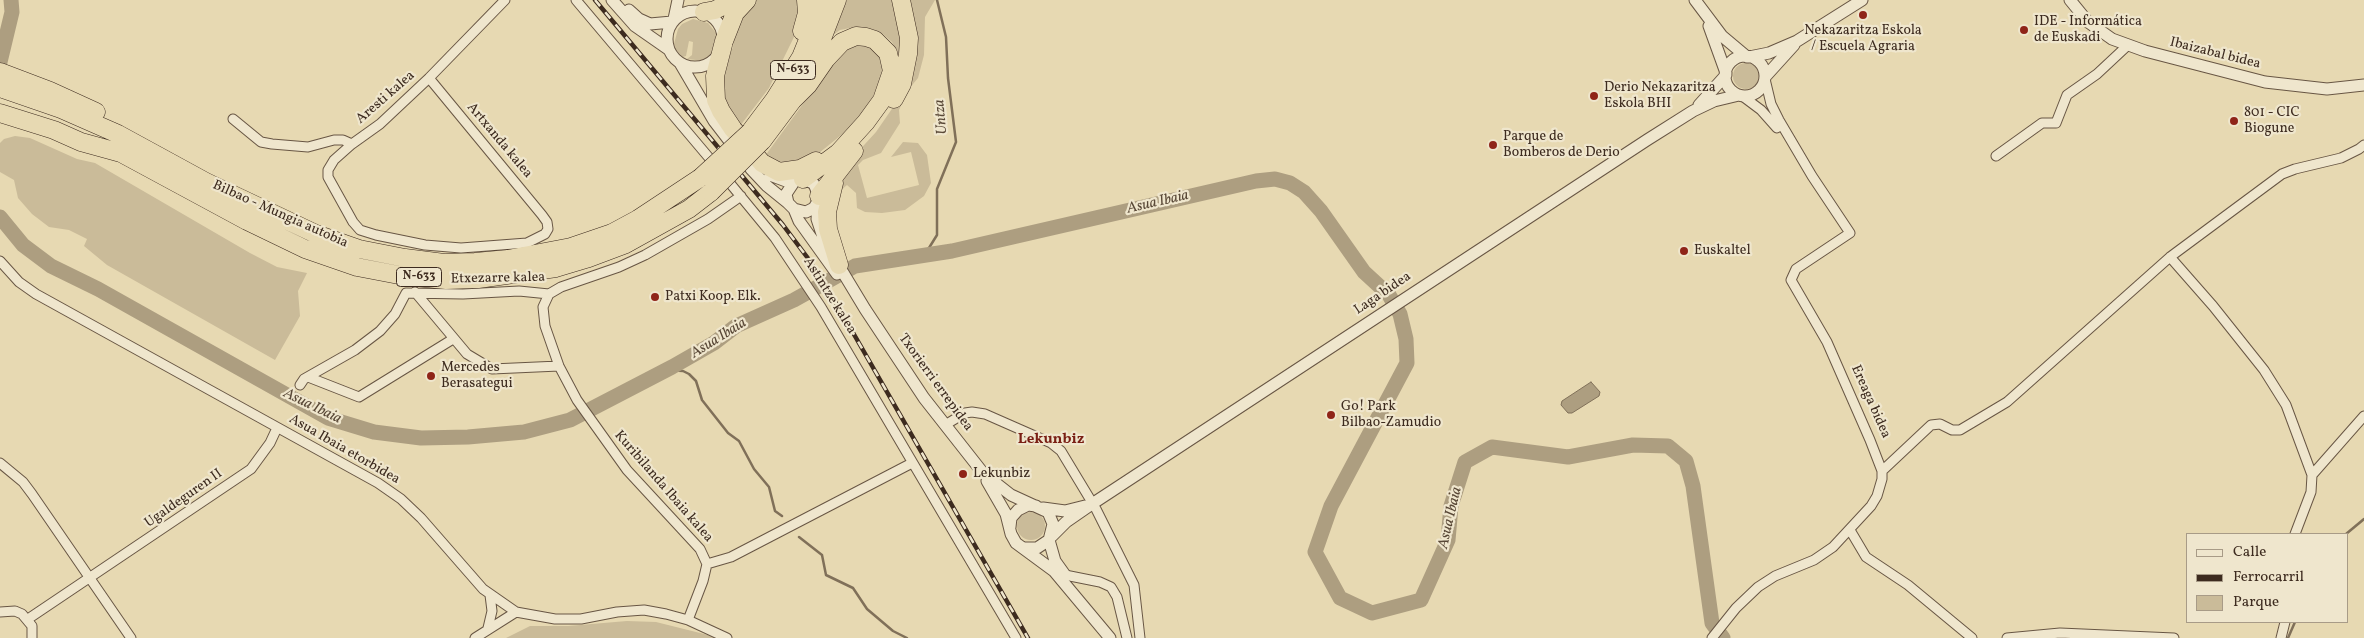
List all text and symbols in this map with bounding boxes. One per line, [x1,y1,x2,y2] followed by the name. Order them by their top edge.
[1857,9,1869,21] marker: Nekazaritza Eskola / Escuela Agraria
[2034,14,2142,46] place label: IDE - Informática de Euskadi
[1804,23,1922,56] place label: Nekazaritza Eskola / Escuela Agraria
[2018,24,2030,36] marker: IDE - Informática de Euskadi
[2168,35,2262,73] street label: Ibaizabal bidea
[770,60,816,80] road number: N-633
[353,68,419,128] street label: Aresti kalea
[1604,80,1716,112] place label: Derio Nekazaritza Eskola BHI
[1588,90,1600,102] marker: Derio Nekazaritza Eskola BHI
[932,99,952,135] water label: Untza
[463,100,535,182] street label: Artxanda kalea
[2244,105,2300,138] place label: 801 - CIC Biogune
[2228,115,2240,127] marker: 801 - CIC Biogune
[1503,129,1620,162] place label: Parque de Bomberos de Derio
[1487,139,1499,151] marker: Parque de Bomberos de Derio
[210,178,350,252] street label: Bilbao - Mungia autobia
[1125,187,1191,219] water label: Asua Ibaia
[1694,243,1751,259] place label: Euskaltel
[1678,245,1690,257] marker: Euskaltel
[799,255,859,337] street label: Astintze kalea
[396,268,442,286] road number: N-633
[1351,269,1415,319] street label: Laga bidea
[451,270,545,288] street label: Etxezarre kalea
[665,289,760,305] place label: Patxi Koop. Elk.
[649,291,661,303] marker: Patxi Koop. Elk.
[688,315,750,363] water label: Asua Ibaia
[894,331,976,435] street label: Txorierri errepidea
[441,360,513,392] place label: Mercedes Berasategui
[1846,363,1894,441] street label: Ereaga bidea
[425,370,437,382] marker: Mercedes Berasategui
[280,385,344,429] water label: Asua Ibaia
[1341,399,1441,432] place label: Go! Park Bilbao-Zamudio
[1325,409,1337,421] marker: Go! Park Bilbao-Zamudio
[286,411,402,489] street label: Asua Ibaia etorbidea
[610,428,716,546] street label: Kuribilanda Ibaia kalea
[1018,431,1084,449] district label: Lekunbiz
[142,466,226,532] street label: Ugaldeguren II
[973,466,1030,482] place label: Lekunbiz
[957,468,969,480] marker: Lekunbiz
[1435,485,1467,551] water label: Asua Ibaia
[2186,533,2349,623] legend
[2233,542,2266,563] text: Calle
[2233,567,2304,588] text: Ferrocarril
[2233,592,2279,613] text: Parque

